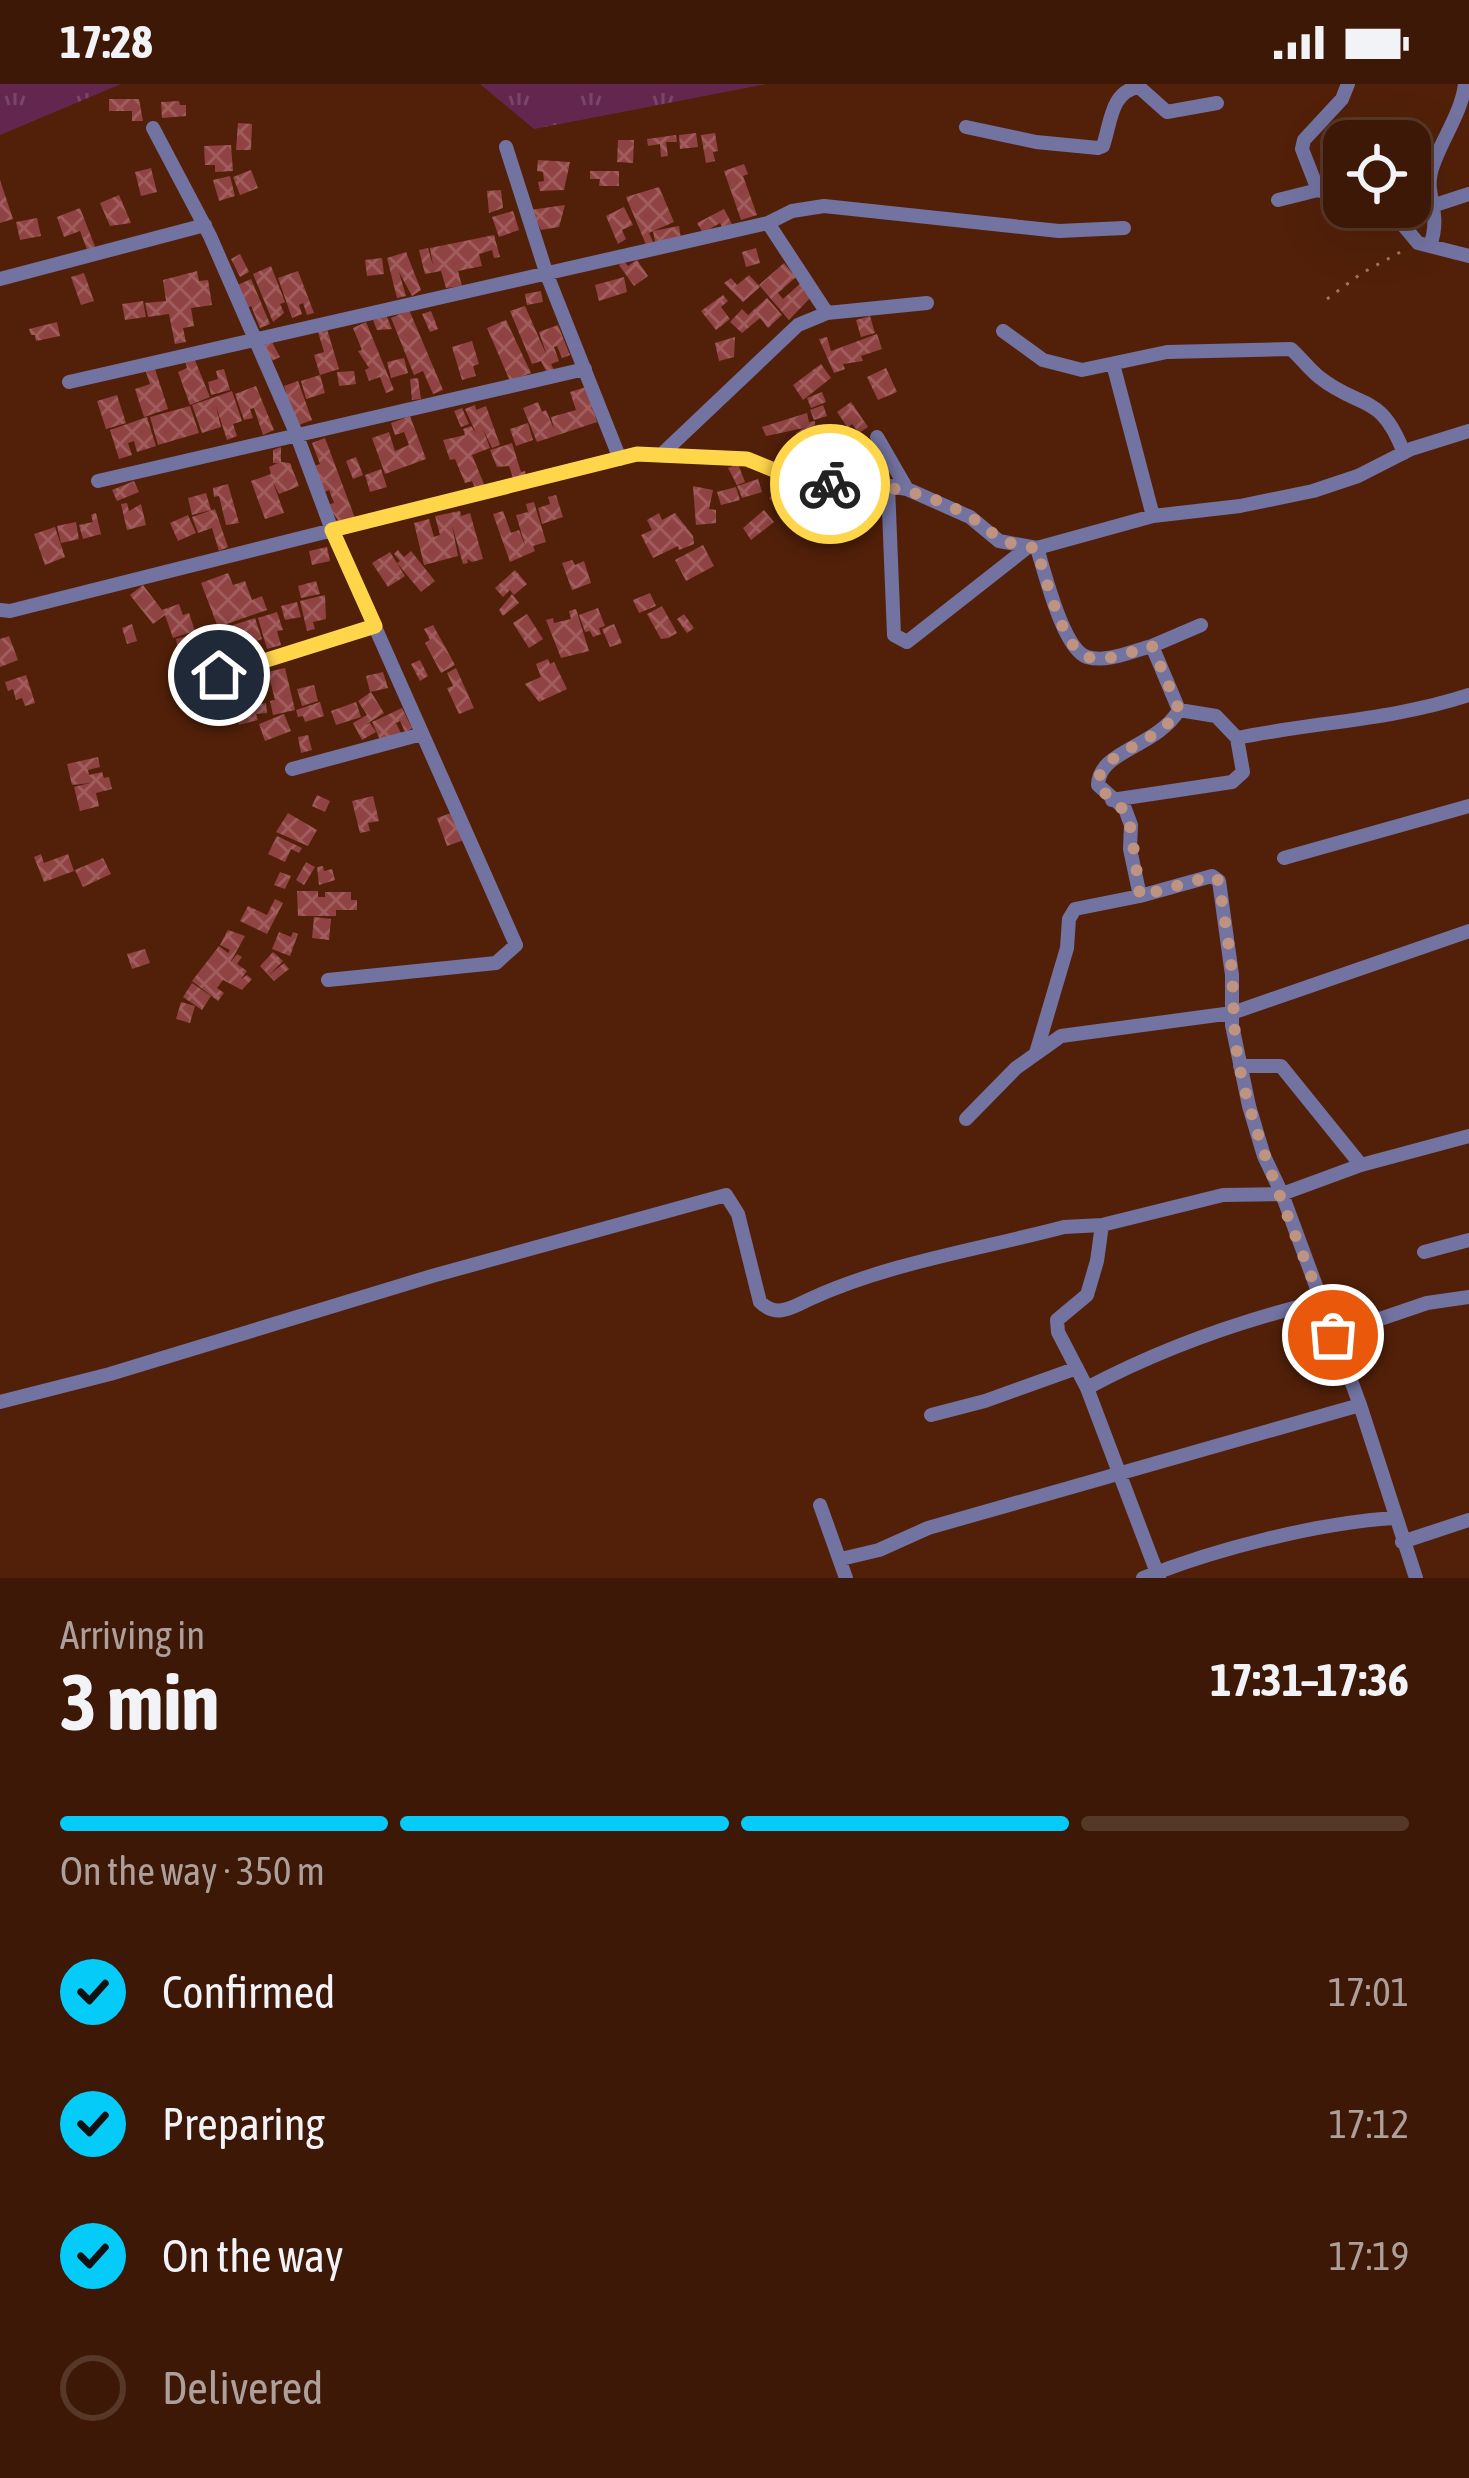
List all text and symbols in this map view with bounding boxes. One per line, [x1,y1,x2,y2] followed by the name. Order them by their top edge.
[60,16,153,68] text: 17:28
[1323,120,1431,228] map controls
[1323,120,1431,228] button: locate
[770,424,890,544] courier
[797,451,863,517] icon: bike
[168,624,270,726] pin
[186,642,252,708] icon: home
[1282,1284,1384,1386] pin
[1300,1302,1366,1368] icon: bag
[60,1613,205,1657] text: Arriving in
[1210,1654,1409,1706] text: 17:31–17:36
[60,1657,219,1747] text: 3 min
[60,1849,325,1893] text: On the way · 350 m
[60,1959,126,2025] icon: check
[162,1966,335,2018] text: Confirmed
[1328,1970,1409,2014] text: 17:01
[60,2091,126,2157] icon: check
[162,2098,325,2150] text: Preparing
[1329,2102,1409,2146] text: 17:12
[60,2223,126,2289] icon: check
[162,2230,344,2282] text: On the way
[1329,2234,1409,2278] text: 17:19
[162,2362,323,2414] text: Delivered

